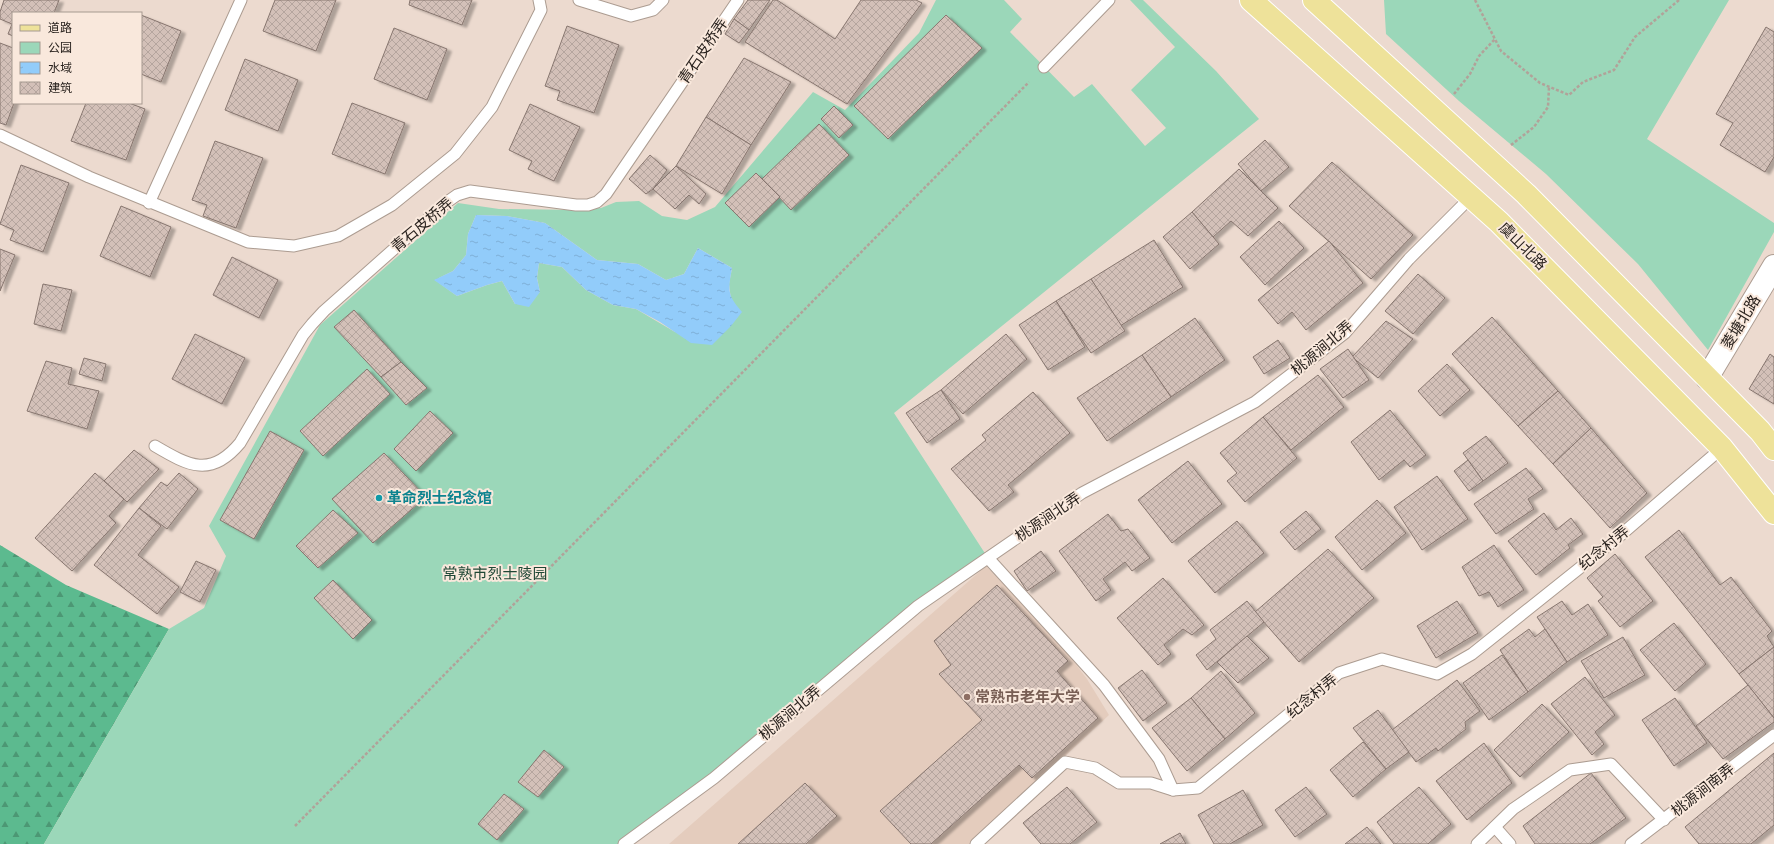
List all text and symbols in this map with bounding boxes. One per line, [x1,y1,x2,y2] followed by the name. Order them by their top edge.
[12,12,142,104] legend
[674,14,731,87] street label: 青石皮桥弄
[48,20,72,34] text: 道路
[48,40,72,54] text: 公园
[48,60,72,74] text: 水域
[48,80,72,94] text: 建筑
[387,193,456,255] street label: 青石皮桥弄
[1496,218,1551,273] street label: 虞山北路
[1717,291,1763,352] street label: 菱塘北路
[1287,316,1356,378] street label: 桃源涧北弄
[387,488,492,506] place label: 革命烈士纪念馆
[1011,488,1084,545] street label: 桃源涧北弄
[374,493,384,503] marker: 革命烈士纪念馆
[1574,521,1632,573] street label: 纪念村弄
[442,564,548,582] park label: 常熟市烈士陵园
[1282,669,1340,721] street label: 纪念村弄
[755,681,824,743] street label: 桃源涧北弄
[975,687,1080,705] place label: 常熟市老年大学
[962,692,972,702] marker: 常熟市老年大学
[1667,759,1737,819] street label: 桃源涧南弄

